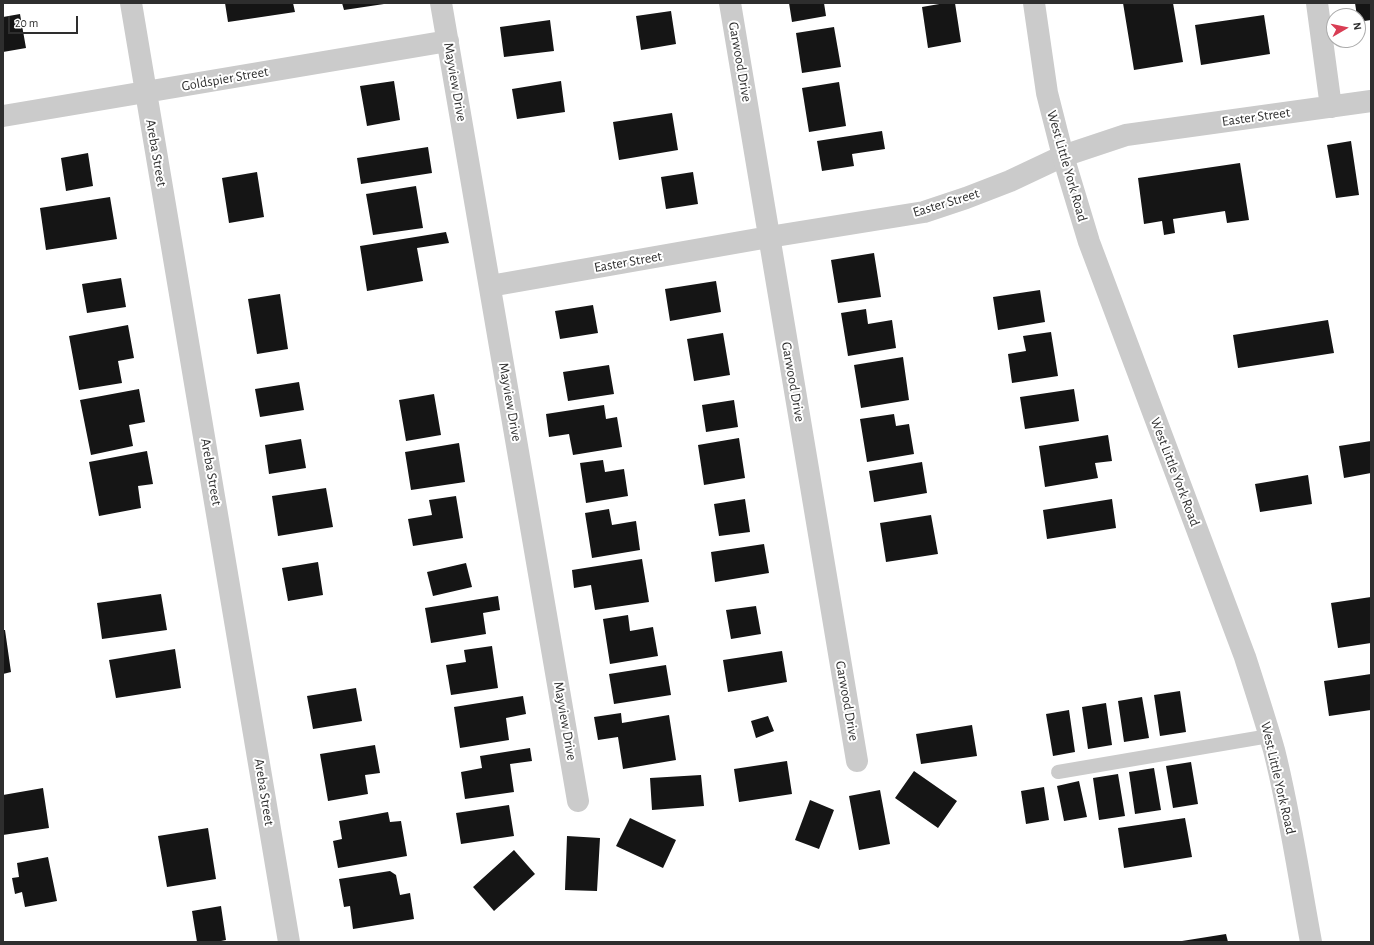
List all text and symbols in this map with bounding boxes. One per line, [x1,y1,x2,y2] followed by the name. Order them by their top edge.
[10,8,80,34] scale bar
[1326,8,1366,48] north arrow
[15,17,38,29] text: 20 m
[725,21,755,103] street label: Garwood Drive
[1351,22,1363,31] text: N
[440,41,470,123] street label: Mayview Drive
[180,63,270,95] street label: Goldspier Street
[1221,104,1291,130] street label: Easter Street
[1043,108,1091,224] street label: West Little York Road
[142,118,170,188] street label: Areba Street
[911,185,981,221] street label: Easter Street
[593,248,663,276] street label: Easter Street
[778,341,808,423] street label: Garwood Drive
[495,361,525,443] street label: Mayview Drive
[1147,415,1203,529] street label: West Little York Road
[197,437,225,507] street label: Areba Street
[832,660,862,742] street label: Garwood Drive
[550,680,580,762] street label: Mayview Drive
[1257,720,1299,836] street label: West Little York Road
[250,757,278,827] street label: Areba Street

